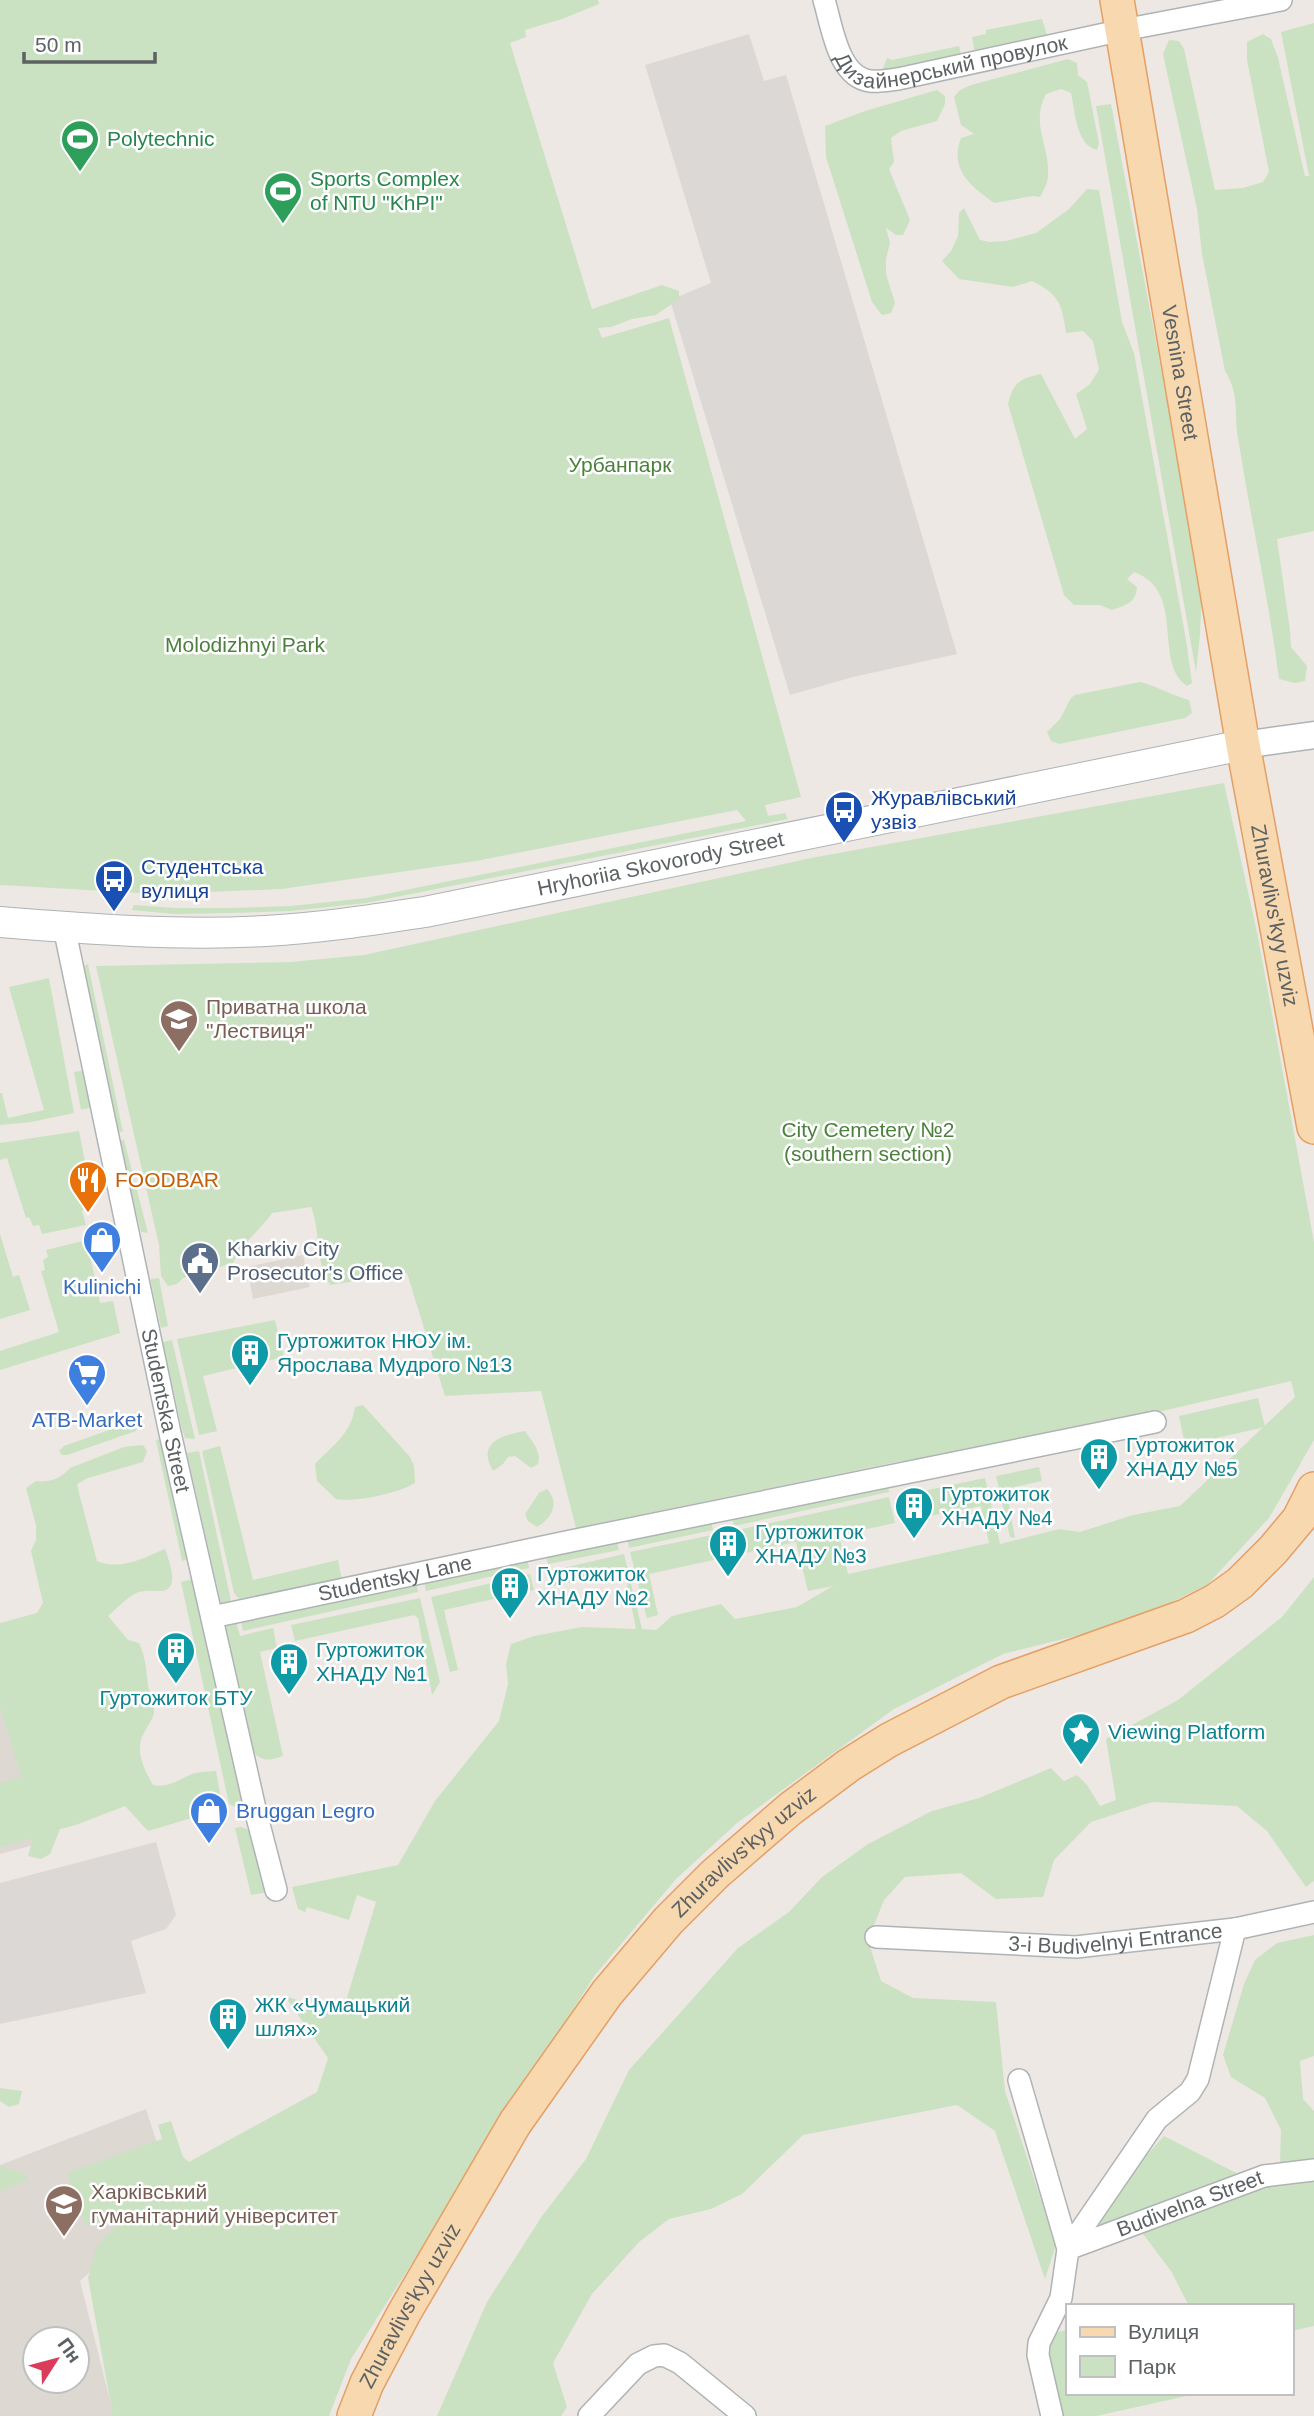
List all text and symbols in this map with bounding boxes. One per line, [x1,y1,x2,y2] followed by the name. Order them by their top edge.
[24,21,156,65] scale bar
[835,27,1079,57] street label: Дизайнерський провулок
[830,30,1070,93] text: Дизайнерський провулок
[35,33,82,56] text: 50 m
[59,118,101,173] sports icon: Polytechnic
[107,127,214,150] place label: Polytechnic
[310,167,460,214] place label: Sports Complex of NTU "KhPI"
[262,170,304,225] sports icon: Sports Complex of NTU "KhPI"
[1158,303,1203,442] street label: Vesnina Street
[569,453,672,476] park label: Урбанпарк
[165,633,325,656] park label: Molodizhnyi Park
[871,786,1016,833] place label: Журавлівський узвіз
[823,789,865,844] bus stop icon: Журавлівський узвіз
[1247,822,1303,1008] street label: Zhuravlivs'kyy uzviz
[535,827,786,900] street label: Hryhoriia Skovorody Street
[141,855,264,902] place label: Студентська вулиця
[93,858,135,913] bus stop icon: Студентська вулиця
[206,995,367,1042] place label: Приватна школа "Лествиця"
[158,998,200,1053] school or university icon: Приватна школа "Лествиця"
[781,1118,955,1165] park label: City Cemetery №2 (southern section)
[67,1159,109,1214] restaurant icon: FOODBAR
[115,1168,219,1191] place label: FOODBAR
[81,1219,123,1274] shop icon: Kulinichi
[227,1237,403,1284] place label: Kharkiv City Prosecutor's Office
[179,1240,221,1295] public building icon: Kharkiv City Prosecutor's Office
[63,1275,141,1298] place label: Kulinichi
[137,1326,195,1495] street label: Studentska Street
[277,1329,512,1376] place label: Гуртожиток НЮУ ім. Ярослава Мудрого №13
[229,1332,271,1387] building icon: Гуртожиток НЮУ ім. Ярослава Мудрого №13
[66,1352,108,1407] supermarket icon: ATB-Market
[32,1408,142,1431] place label: ATB-Market
[1126,1433,1238,1480] place label: Гуртожиток ХНАДУ №5
[1078,1436,1120,1491] building icon: Гуртожиток ХНАДУ №5
[941,1482,1053,1529] place label: Гуртожиток ХНАДУ №4
[893,1485,935,1540] building icon: Гуртожиток ХНАДУ №4
[755,1520,867,1567] place label: Гуртожиток ХНАДУ №3
[707,1523,749,1578] building icon: Гуртожиток ХНАДУ №3
[316,1550,474,1605] street label: Studentsky Lane
[537,1562,649,1609] place label: Гуртожиток ХНАДУ №2
[489,1565,531,1620] building icon: Гуртожиток ХНАДУ №2
[155,1630,197,1685] building icon: Гуртожиток БТУ
[316,1638,428,1685] place label: Гуртожиток ХНАДУ №1
[268,1641,310,1696] building icon: Гуртожиток ХНАДУ №1
[99,1686,253,1709] place label: Гуртожиток БТУ
[1060,1711,1102,1766] place icon: Viewing Platform
[1108,1720,1265,1743] place label: Viewing Platform
[667,1782,820,1922] street label: Zhuravlivs'kyy uzviz
[188,1790,230,1845] shop icon: Bruggan Legro
[236,1799,375,1822] place label: Bruggan Legro
[1008,1919,1224,1958] street label: 3-i Budivelnyi Entrance
[255,1993,410,2040] place label: ЖК «Чумацький шлях»
[207,1996,249,2051] building icon: ЖК «Чумацький шлях»
[1113,2165,1266,2241] street label: Budivelna Street
[91,2180,339,2227] place label: Харківський гуманітарний університет
[43,2183,85,2238] school or university icon: Харківський гуманітарний університет
[355,2219,465,2392] street label: Zhuravlivs'kyy uzviz
[1066,2304,1293,2395] legend
[1128,2320,1199,2343] text: Вулиця
[21,2325,91,2395] north arrow
[53,2334,85,2367] text: Пн
[1128,2355,1176,2378] text: Парк

